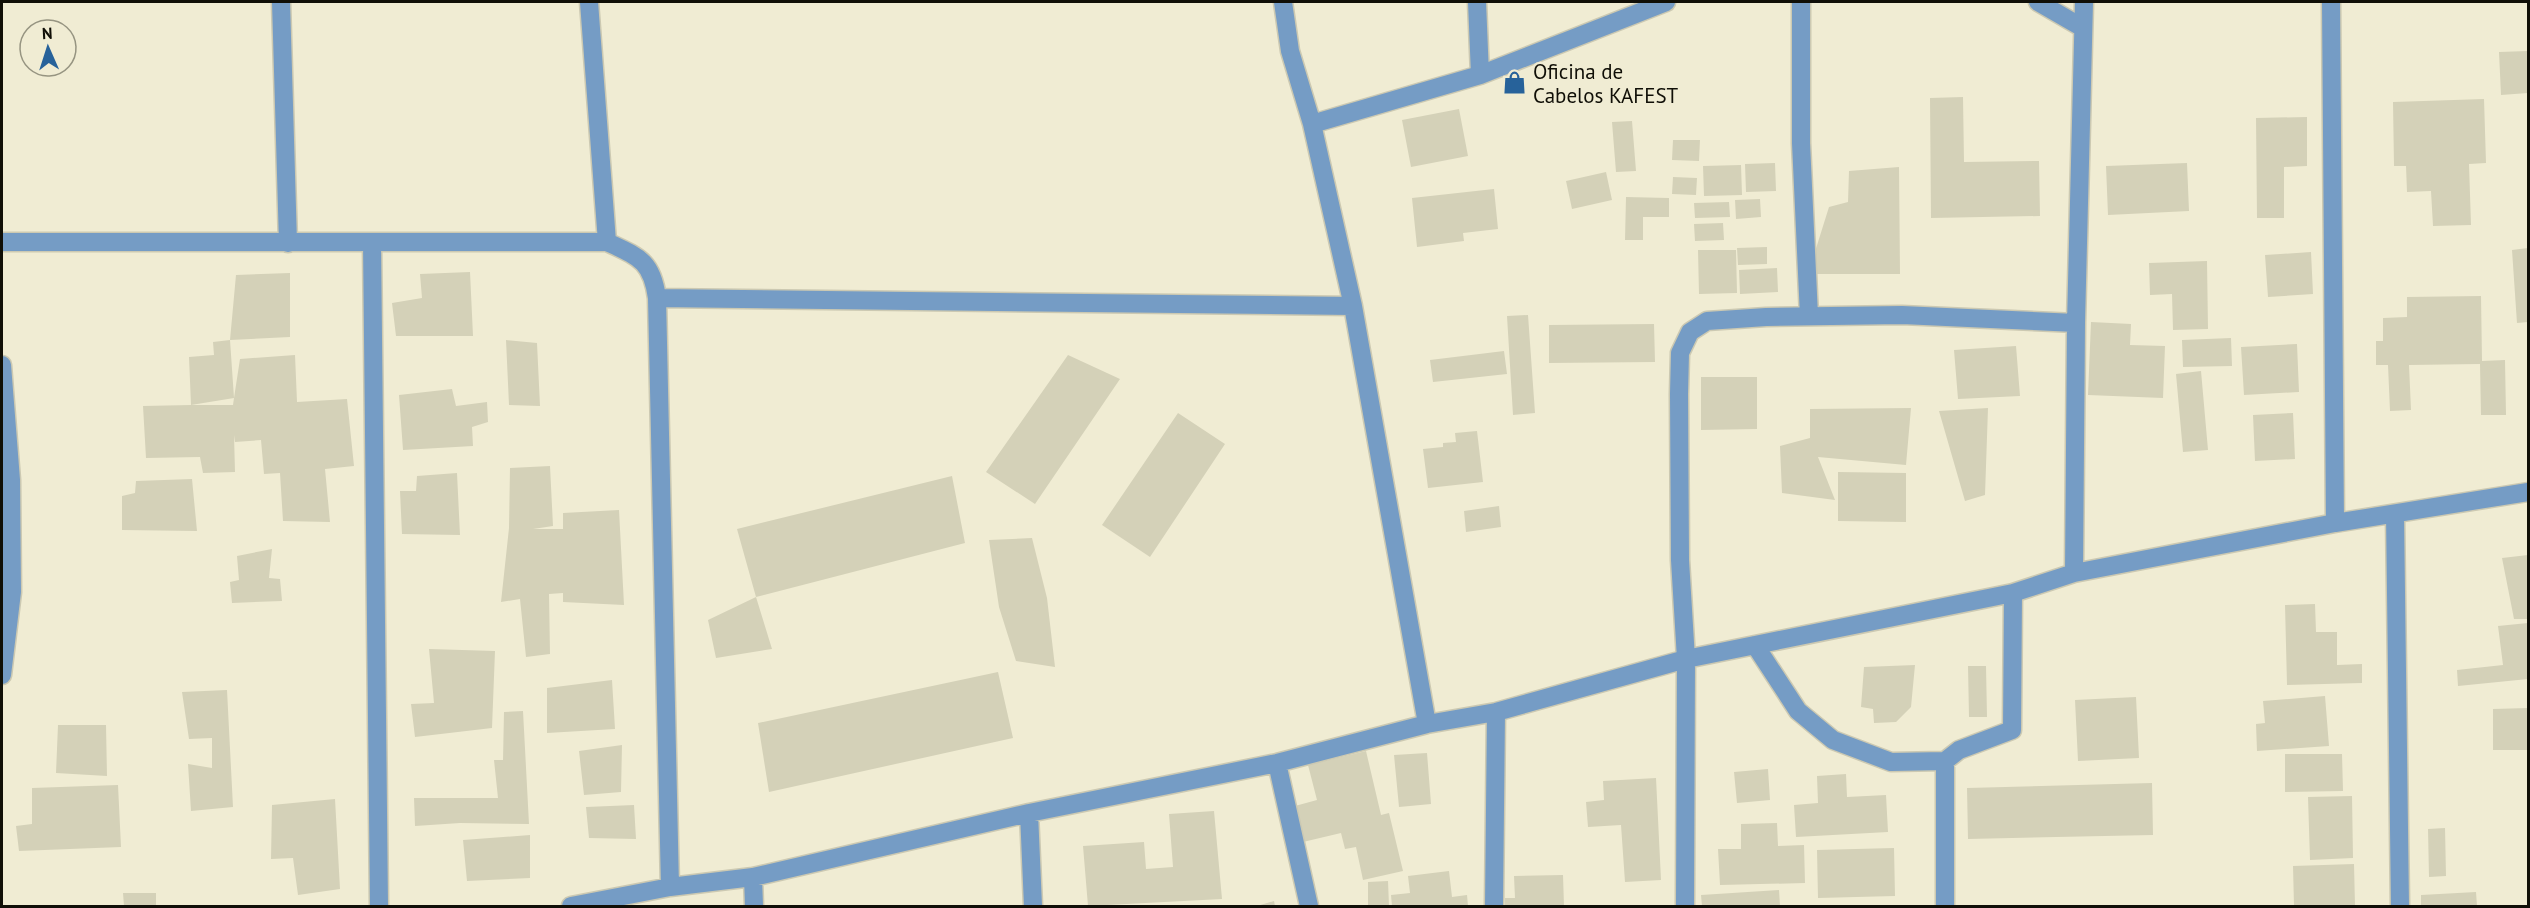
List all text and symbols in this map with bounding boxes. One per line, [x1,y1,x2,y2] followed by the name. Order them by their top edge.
[18,18,78,78] north arrow
[41,23,53,43] text: N
[1533,58,1679,109] place label: Oficina de Cabelos KAFEST
[1502,70,1528,96] shop icon: Oficina de Cabelos KAFEST

